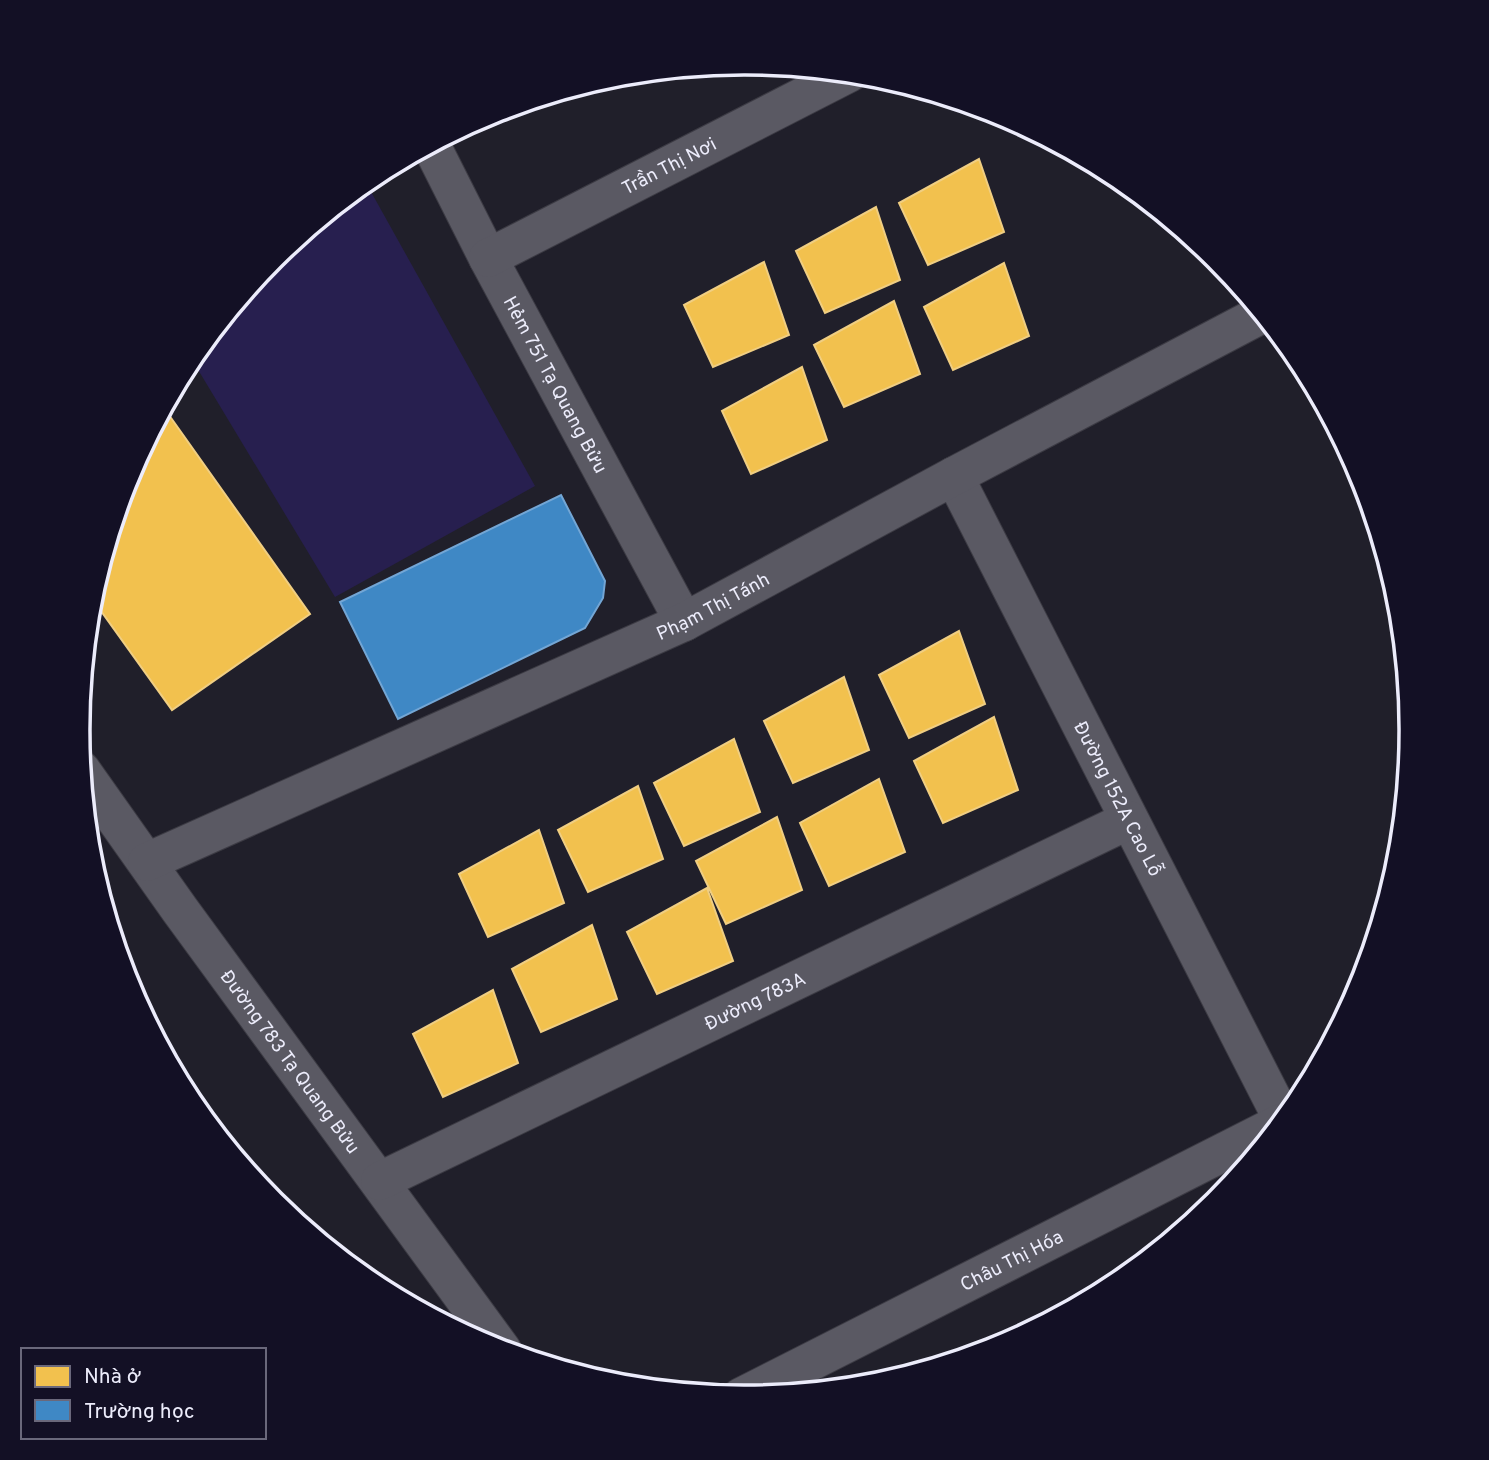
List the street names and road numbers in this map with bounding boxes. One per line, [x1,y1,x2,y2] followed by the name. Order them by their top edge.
[618,133,721,201] street label: Trần Thị Nơi
[497,293,612,478] street label: Hẻm 751 Tạ Quang Bửu
[653,568,774,647] street label: Phạm Thị Tánh
[1067,718,1167,881] street label: Đường 152A Cao Lỗ
[214,966,364,1159] street label: Đường 783 Tạ Quang Bửu
[701,968,810,1037] street label: Đường 783A
[957,1226,1068,1298] street label: Châu Thị Hóa

